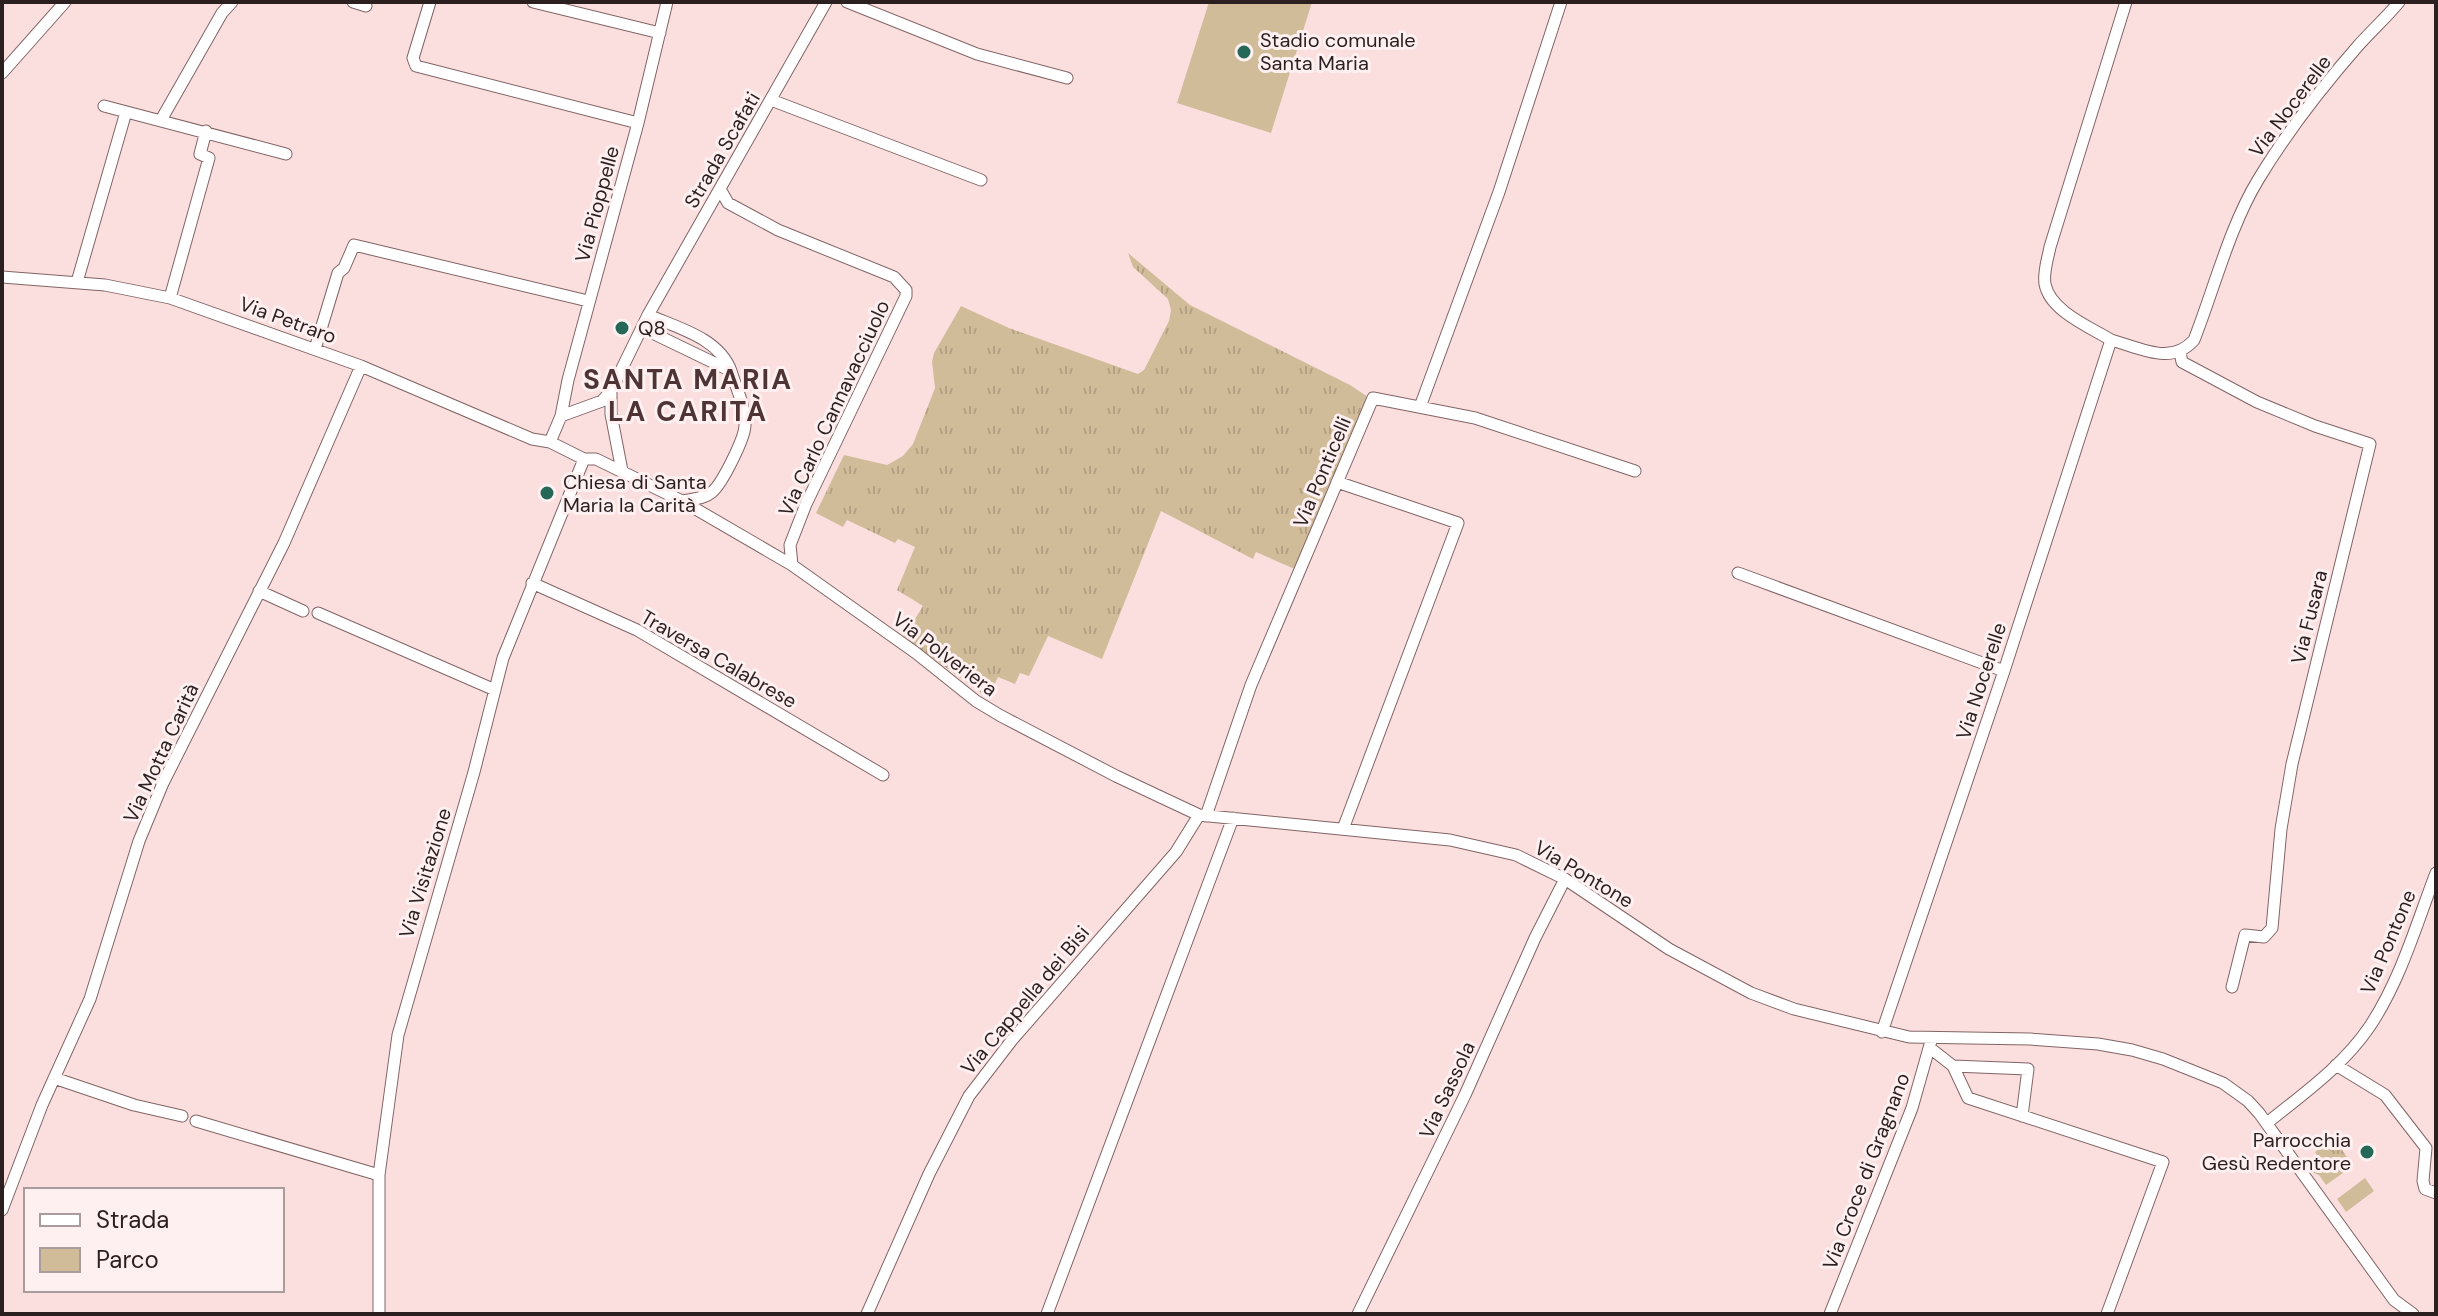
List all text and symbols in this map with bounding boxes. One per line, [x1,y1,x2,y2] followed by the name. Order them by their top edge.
[1260,27,1416,76] place label: Stadio comunale Santa Maria
[1235,43,1253,61] marker: Stadio comunale Santa Maria
[2243,50,2337,162] street label: Via Nocerelle
[678,87,766,213] street label: Strada Scafati
[569,143,625,265] street label: Via Pioppelle
[236,290,340,350] street label: Via Petraro
[772,296,896,520] street label: Via Carlo Cannavacciuolo
[638,315,666,341] place label: Q8
[613,319,631,337] marker: Q8
[583,361,793,430] district label: SANTA MARIA LA CARITÀ
[1287,413,1357,531] street label: Via Ponticelli
[563,469,707,518] place label: Chiesa di Santa Maria la Carità
[538,484,556,502] marker: Chiesa di Santa Maria la Carità
[2285,567,2333,667] street label: Via Fusara
[636,604,802,714] street label: Traversa Calabrese
[887,606,1003,702] street label: Via Polveriera
[1950,619,2012,743] street label: Via Nocerelle
[117,679,205,827] street label: Via Motta Carità
[393,805,457,941] street label: Via Visitazione
[1530,834,1638,914] street label: Via Pontone
[2354,886,2422,998] street label: Via Pontone
[955,920,1095,1080] street label: Via Cappella dei Bisi
[1413,1037,1481,1143] street label: Via Sassola
[1816,1069,1916,1273] street label: Via Croce di Gragnano
[2202,1127,2351,1176] place label: Parrocchia Gesù Redentore
[2358,1143,2376,1161] marker: Parrocchia Gesù Redentore
[24,1188,284,1292] legend
[96,1204,169,1235] text: Strada
[96,1244,159,1275] text: Parco

